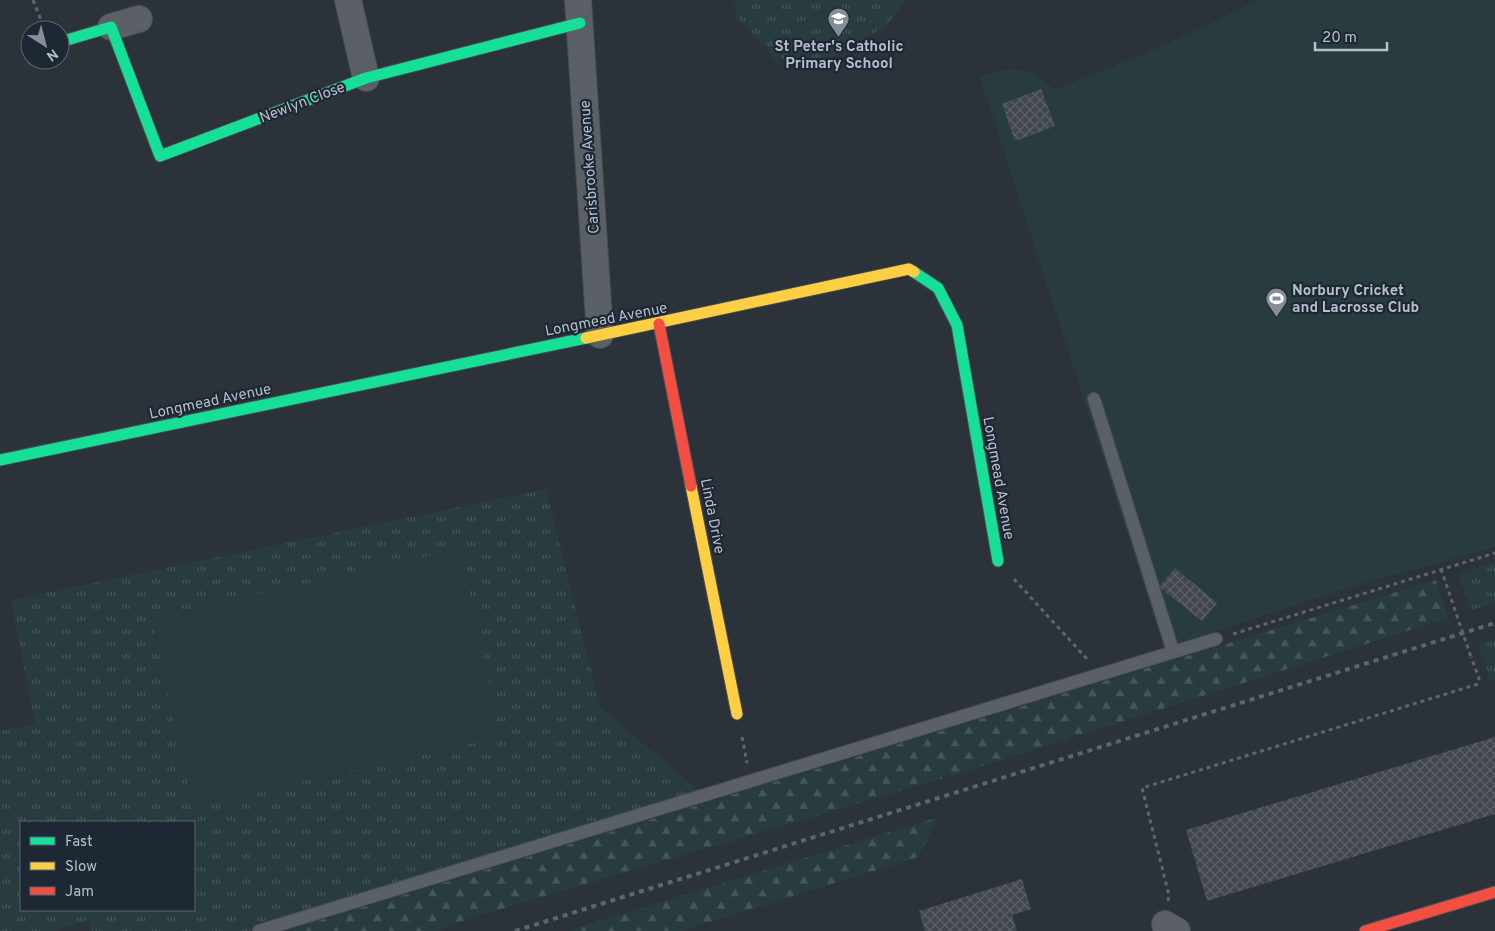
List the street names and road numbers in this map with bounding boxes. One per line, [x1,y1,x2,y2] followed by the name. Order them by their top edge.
[257,78,348,128] street label: Newlyn Close
[576,99,605,234] street label: Carisbrooke Avenue
[543,299,669,342] street label: Longmead Avenue
[147,380,273,425] street label: Longmead Avenue
[977,415,1018,541] street label: Longmead Avenue
[695,477,728,556] street label: Linda Drive

